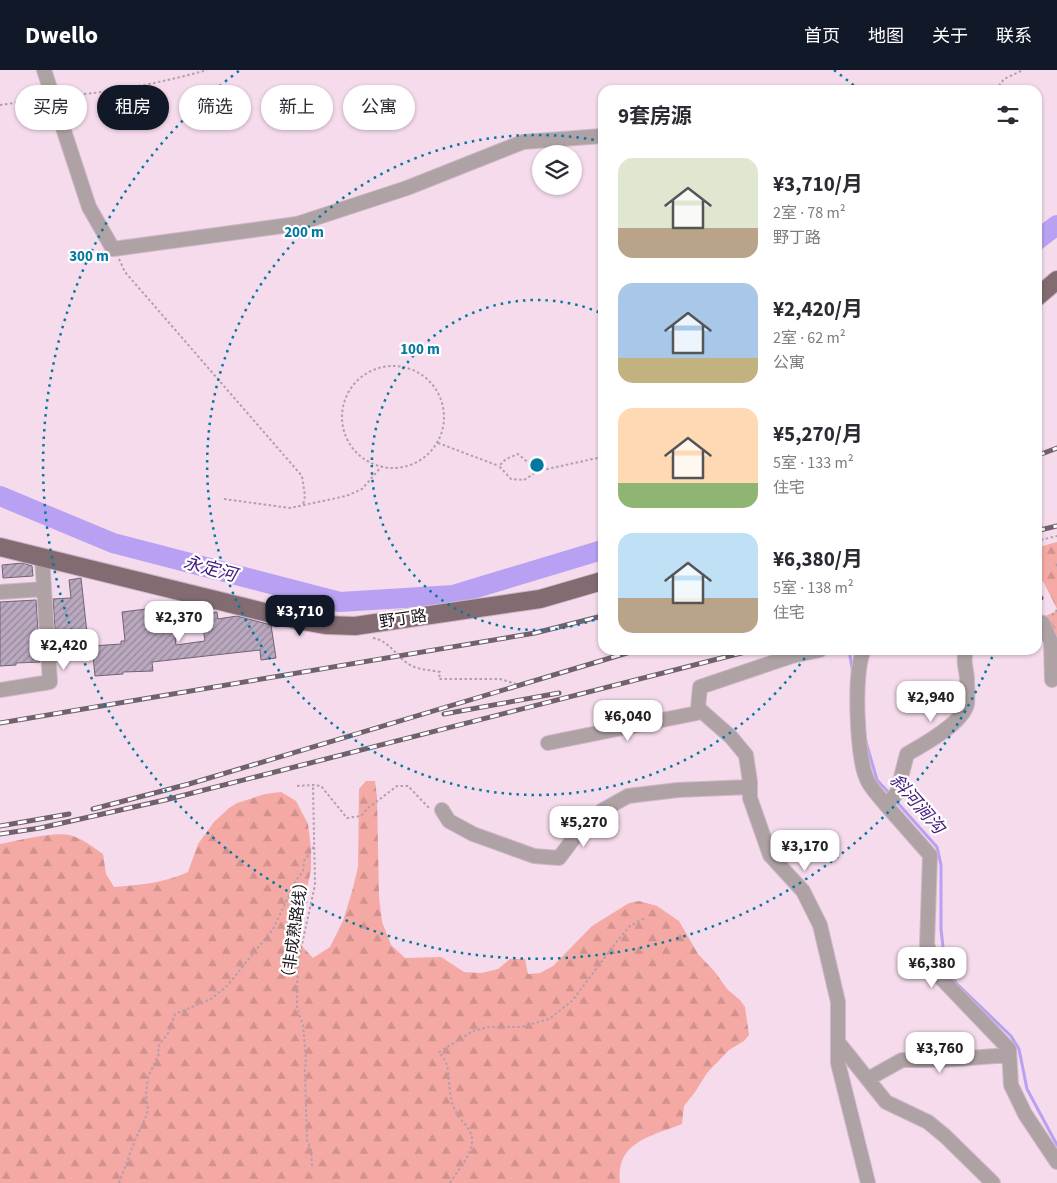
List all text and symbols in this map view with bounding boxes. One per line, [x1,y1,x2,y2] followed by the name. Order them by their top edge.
[25,18,98,53] text: Dwello
[804,24,840,49] text: 首页
[868,24,904,49] text: 地图
[932,24,968,49] text: 关于
[996,24,1032,49] text: 联系
[15,85,87,130] chip: 买房
[97,85,169,130] chip: 租房
[179,85,251,130] chip: 筛选
[261,85,333,130] chip: 新上
[343,85,415,130] chip: 公寓
[618,101,692,131] text: 9套房源
[994,101,1022,129] icon: filters
[532,145,582,195] map controls
[532,145,582,195] button: layers
[773,169,863,199] text: ¥3,710/月
[658,178,718,238] icon: home
[773,202,846,224] text: 2室 · 78 m²
[284,222,324,243] text: 200 m
[773,227,821,249] text: 野丁路
[69,246,109,267] text: 300 m
[773,294,863,324] text: ¥2,420/月
[658,303,718,363] icon: home
[773,327,846,349] text: 2室 · 62 m²
[400,339,440,360] text: 100 m
[773,352,805,374] text: 公寓
[773,419,863,449] text: ¥5,270/月
[658,428,718,488] icon: home
[773,452,854,474] text: 5室 · 133 m²
[528,456,546,474] centre of rings
[773,477,805,499] text: 住宅
[773,544,863,574] text: ¥6,380/月
[181,550,242,589] water label: 永定河
[658,553,718,613] icon: home
[773,577,854,599] text: 5室 · 138 m²
[259,594,341,637] pin: ¥3,710
[138,600,220,643] pin: ¥2,370
[276,600,324,622] text: ¥3,710
[773,602,805,624] text: 住宅
[378,605,428,633] street label: 野丁路
[155,606,203,628] text: ¥2,370
[23,628,105,671] pin: ¥2,420
[40,634,88,656] text: ¥2,420
[890,680,972,723] pin: ¥2,940
[907,686,955,708] text: ¥2,940
[587,700,669,742] pin: ¥6,040
[604,705,652,727] text: ¥6,040
[884,769,951,841] water label: 斜河涧沟
[543,806,625,848] pin: ¥5,270
[560,811,608,833] text: ¥5,270
[764,830,846,872] pin: ¥3,170
[781,835,829,857] text: ¥3,170
[276,873,314,987] street label: （非成熟路线）
[891,946,973,989] pin: ¥6,380
[908,952,956,974] text: ¥6,380
[899,1032,981,1074] pin: ¥3,760
[916,1037,964,1059] text: ¥3,760

